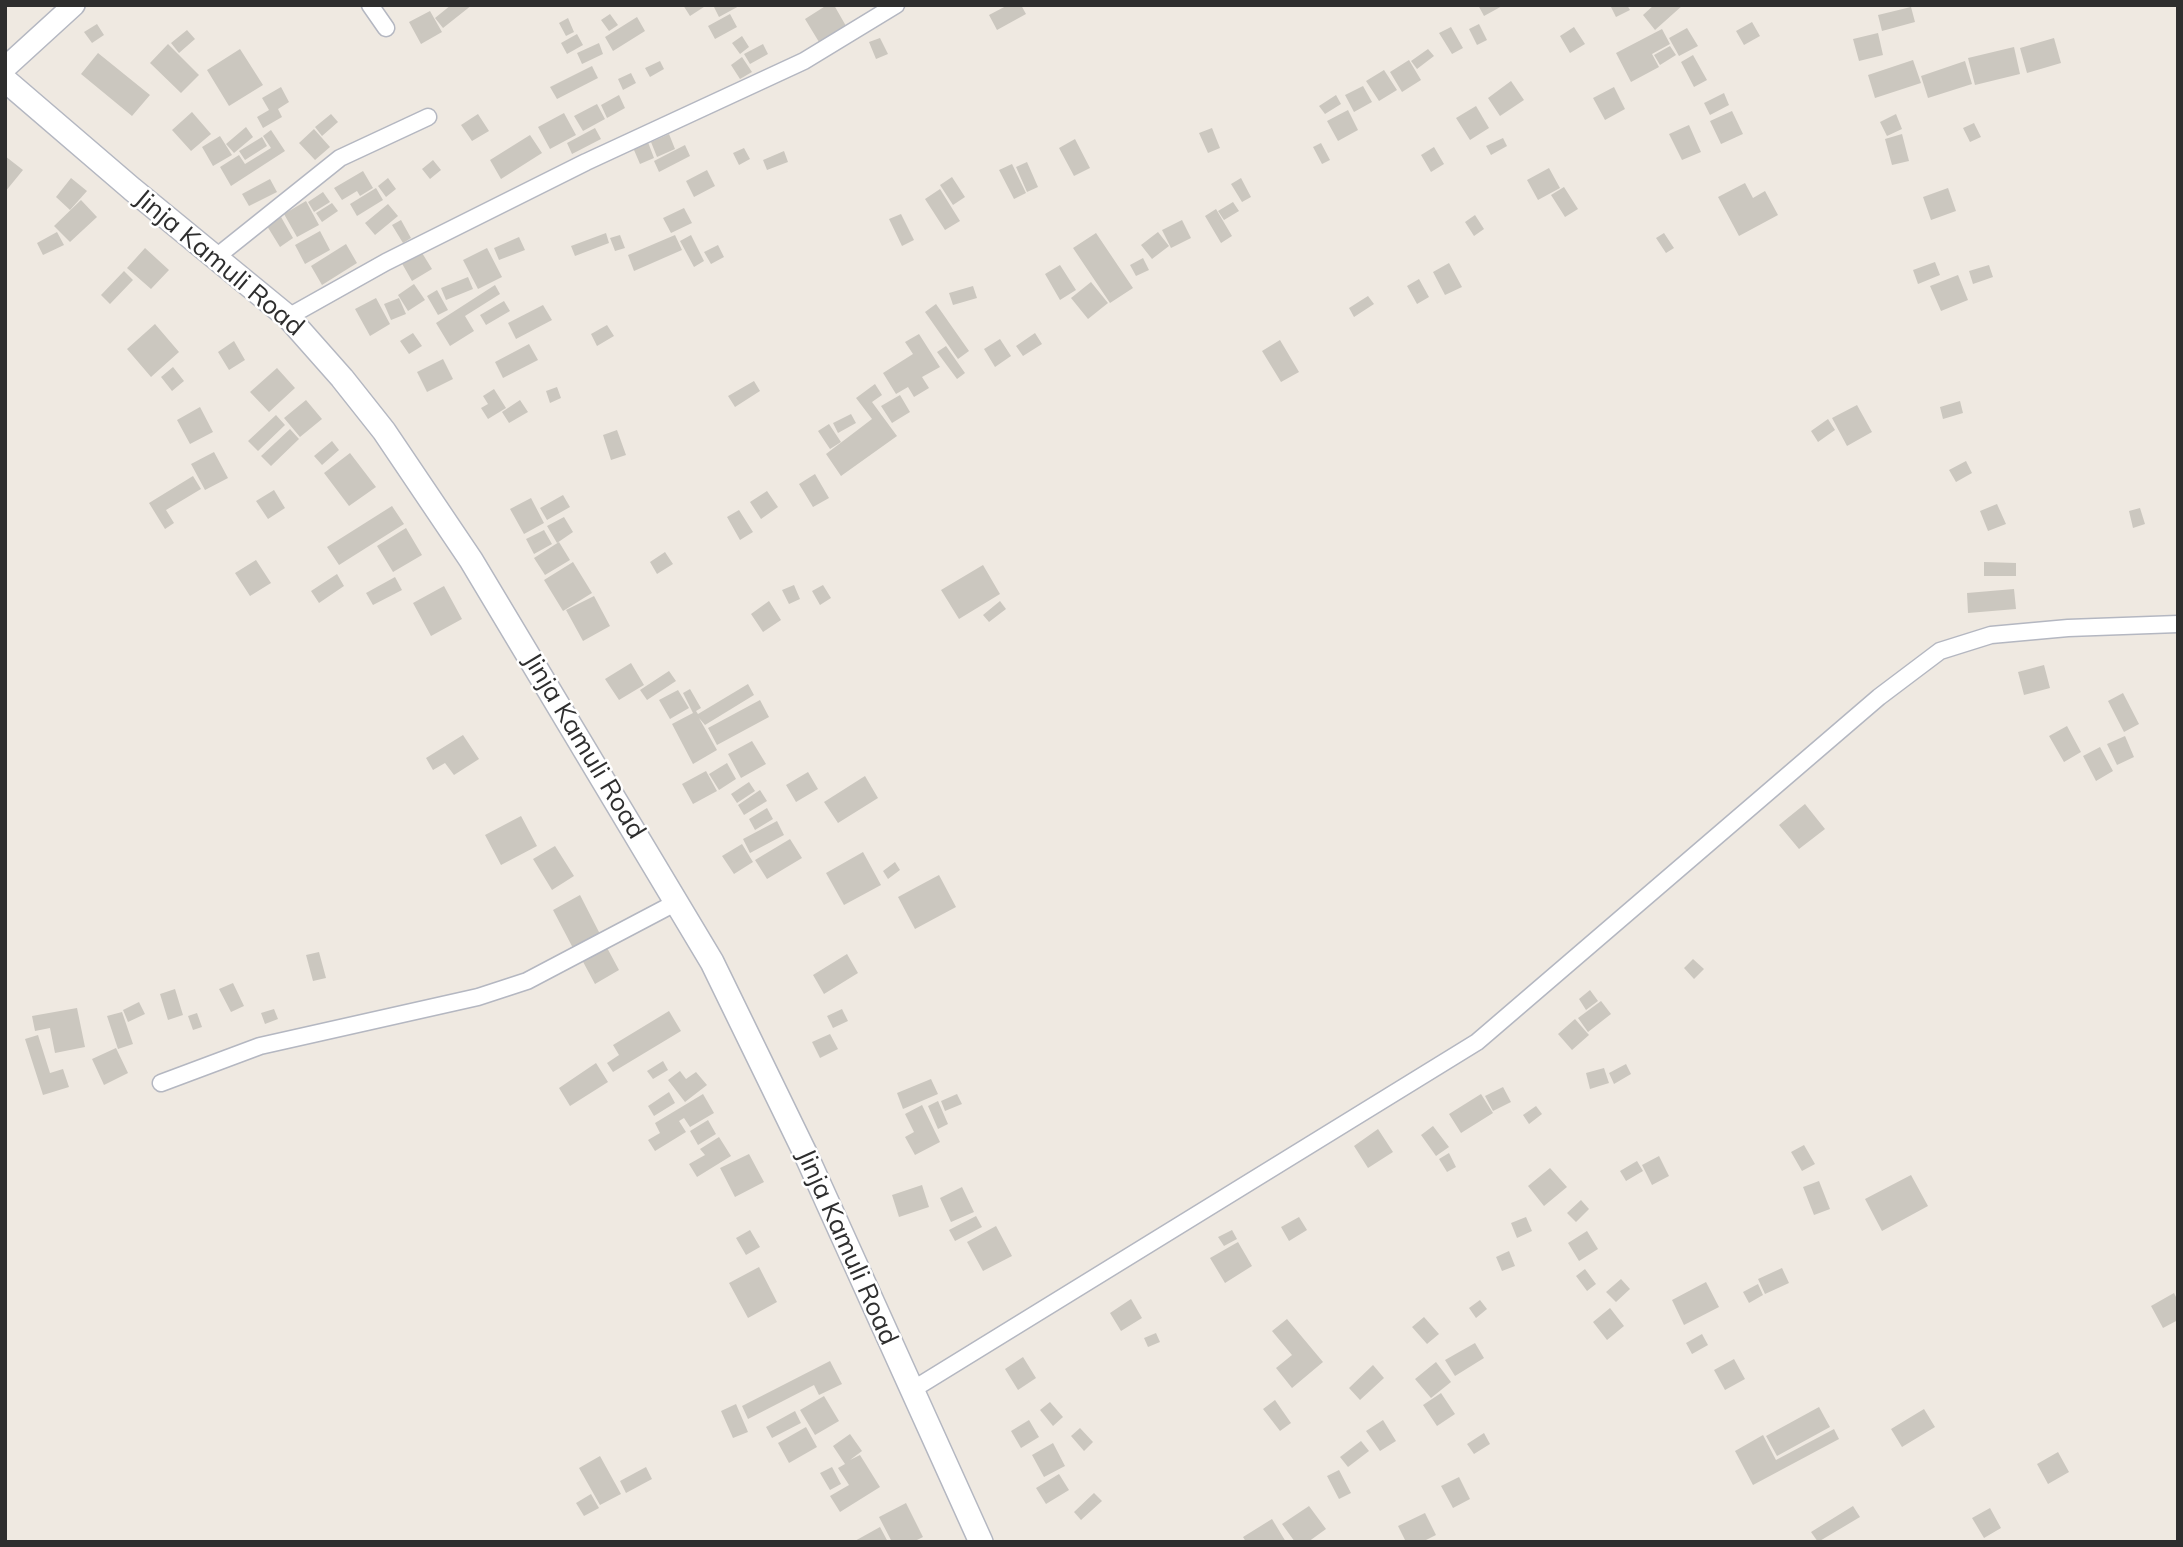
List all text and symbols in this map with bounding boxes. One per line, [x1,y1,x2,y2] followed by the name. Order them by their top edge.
[128,183,310,343] street label: Jinja Kamuli Road
[516,647,652,845] street label: Jinja Kamuli Road
[790,1144,904,1350] street label: Jinja Kamuli Road

